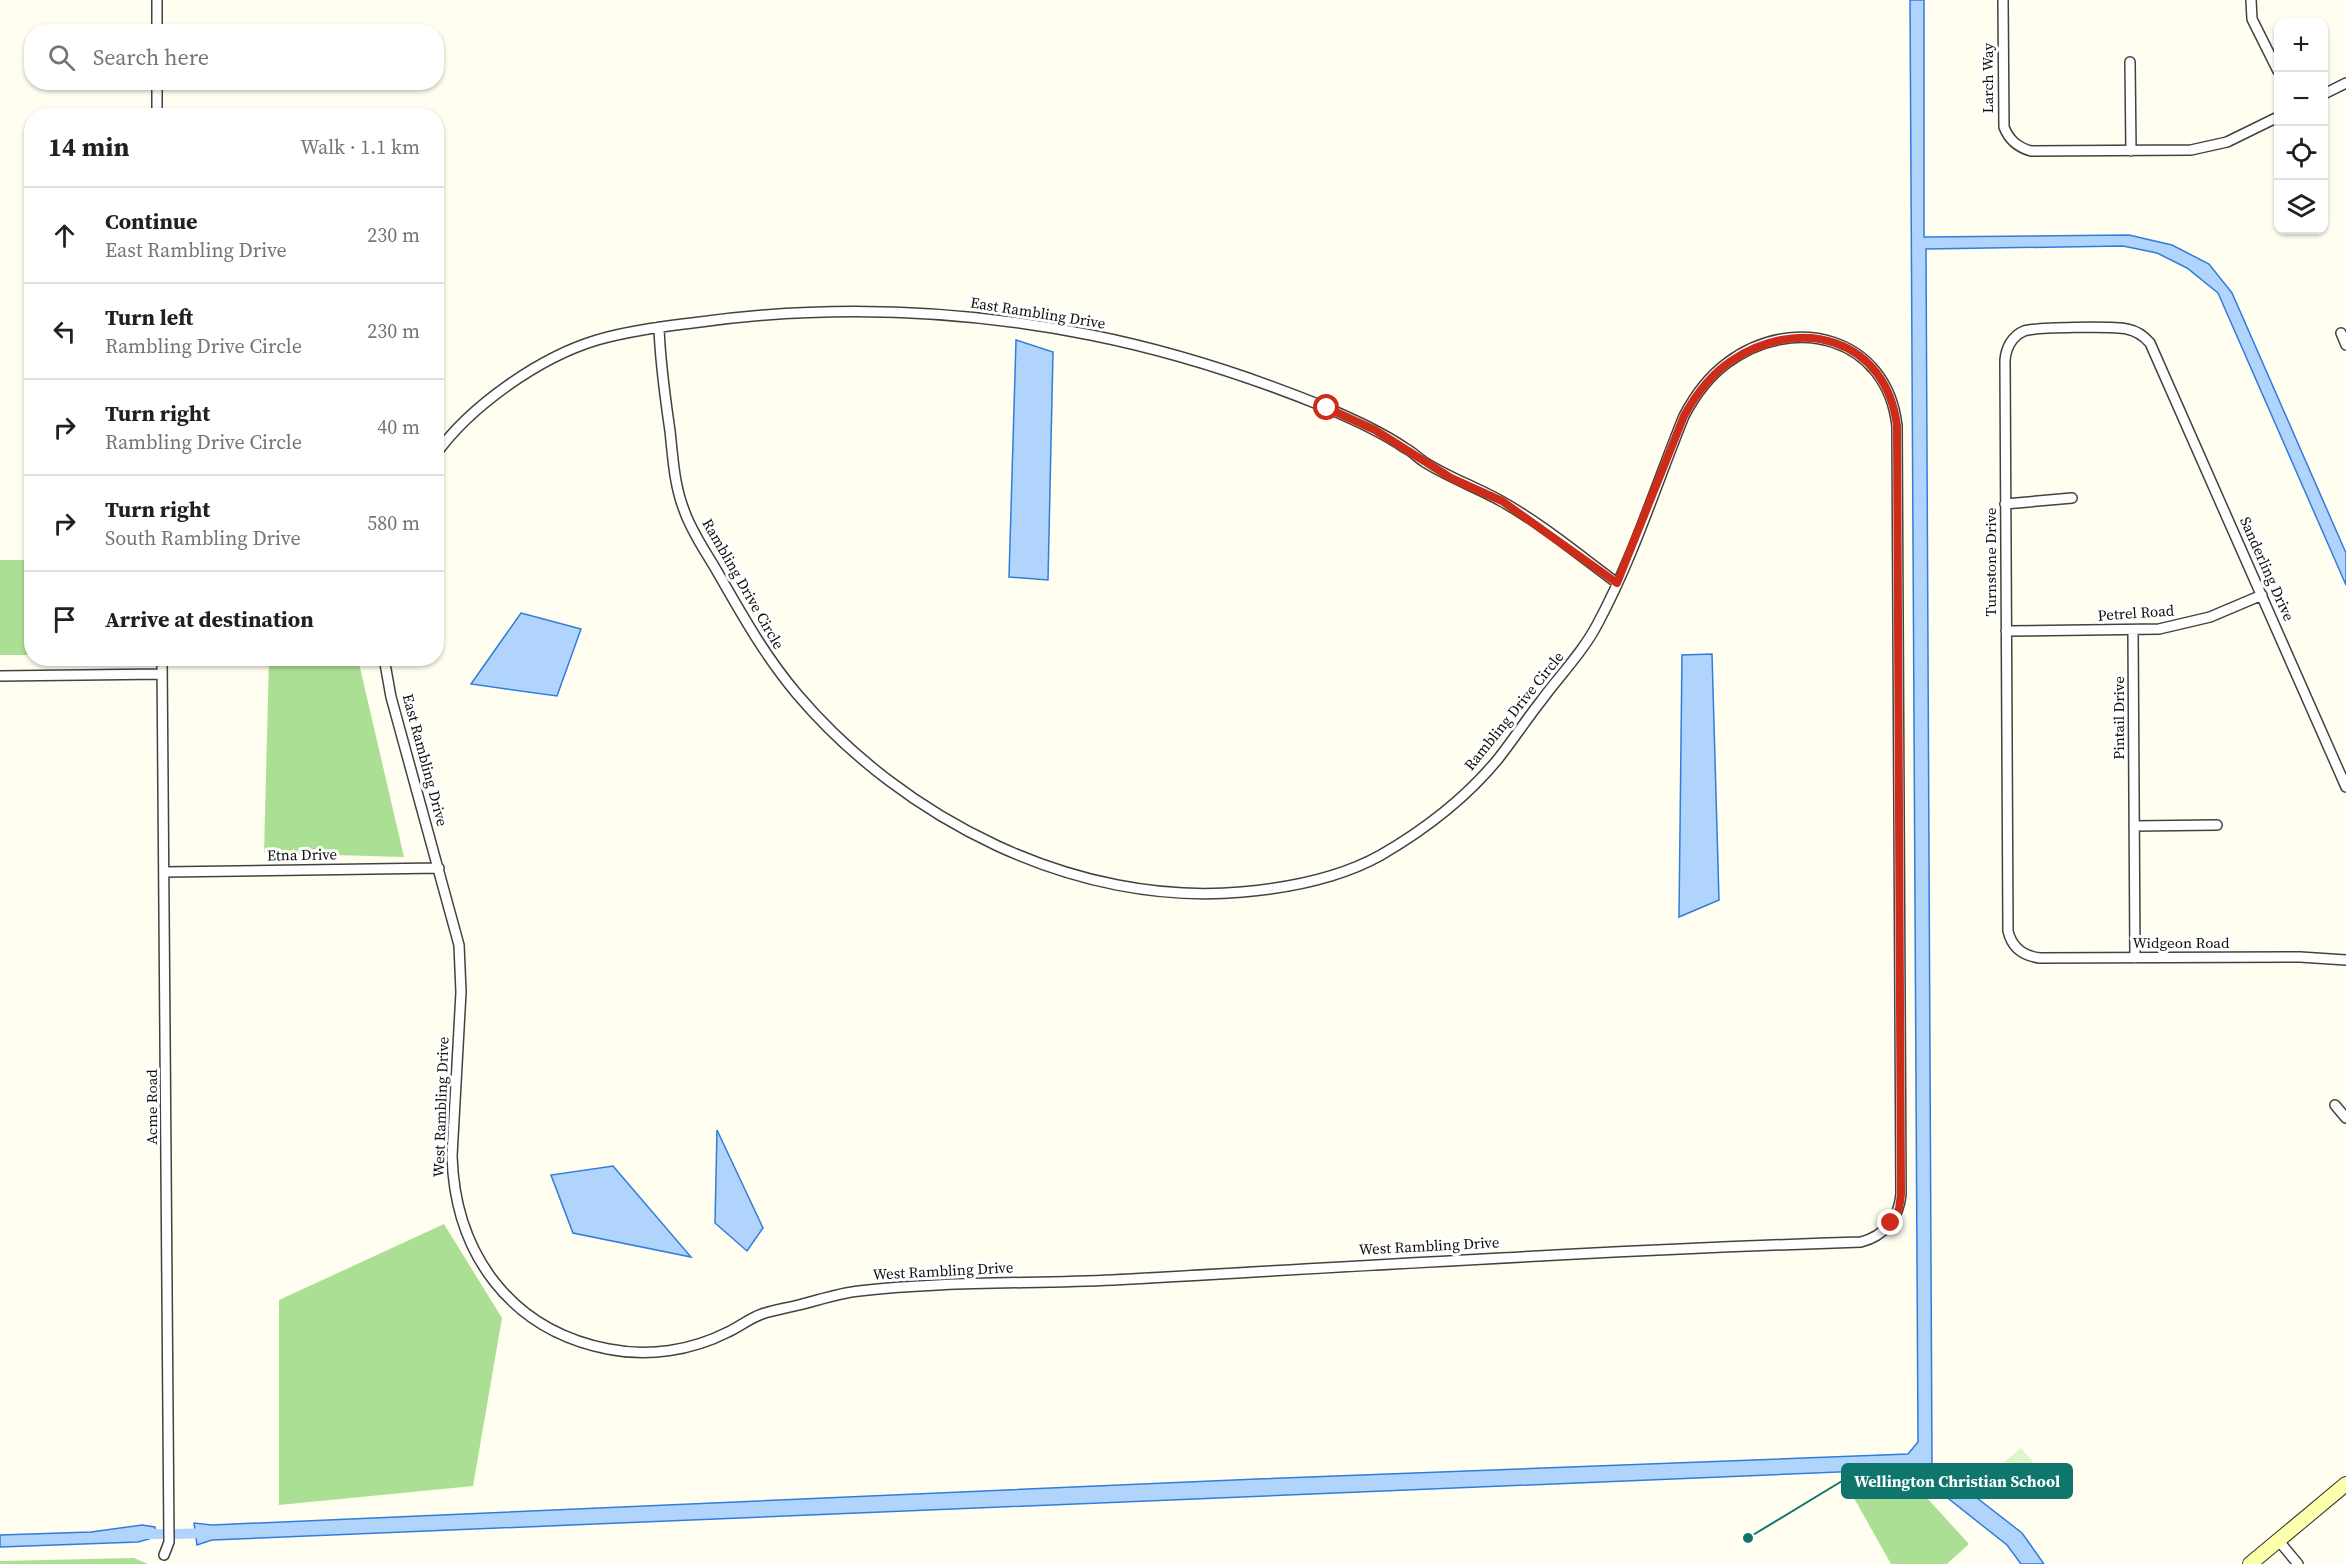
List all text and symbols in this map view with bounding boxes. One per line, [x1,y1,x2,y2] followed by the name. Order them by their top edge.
[2274,18,2328,234] map controls
[2274,18,2328,72] button: +
[24,24,444,90] search box
[45,41,78,74] icon: search
[93,42,209,72] text: Search here
[1977,42,1998,113] street label: Larch Way
[2274,72,2328,126] button: −
[2274,126,2328,180] button: locate
[48,129,130,165] text: 14 min
[300,133,420,161] text: Walk · 1.1 km
[2274,180,2328,234] button: layers
[105,206,198,236] text: Continue
[48,219,81,252] icon: ahead
[367,221,420,249] text: 230 m
[105,236,287,264] text: East Rambling Drive
[969,291,1107,334] street label: East Rambling Drive
[105,302,193,332] text: Turn left
[48,315,81,348] icon: left
[367,317,420,345] text: 230 m
[105,332,302,360] text: Rambling Drive Circle
[1313,394,1339,420] route start
[105,398,210,428] text: Turn right
[48,411,81,444] icon: right
[377,413,420,441] text: 40 m
[105,428,302,456] text: Rambling Drive Circle
[105,494,210,524] text: Turn right
[48,507,81,540] icon: right
[1980,507,2001,616] street label: Turnstone Drive
[367,509,420,537] text: 580 m
[2235,513,2300,625] street label: Sanderling Drive
[697,515,790,653] street label: Rambling Drive Circle
[105,524,301,552] text: South Rambling Drive
[2097,599,2175,626] street label: Petrel Road
[48,603,81,636] icon: arrive
[105,604,314,634] text: Arrive at destination
[1459,646,1568,775] street label: Rambling Drive Circle
[2108,676,2129,760] street label: Pintail Drive
[398,691,453,829] street label: East Rambling Drive
[267,843,338,866] street label: Etna Drive
[2132,932,2230,953] street label: Widgeon Road
[428,1036,453,1178] street label: West Rambling Drive
[141,1069,162,1145] street label: Acme Road
[1877,1209,1903,1235] route end
[1358,1231,1500,1260] street label: West Rambling Drive
[872,1256,1014,1285] street label: West Rambling Drive
[1842,1464,2072,1498] callout: Wellington Christian School
[1854,1470,2060,1492] text: Wellington Christian School

